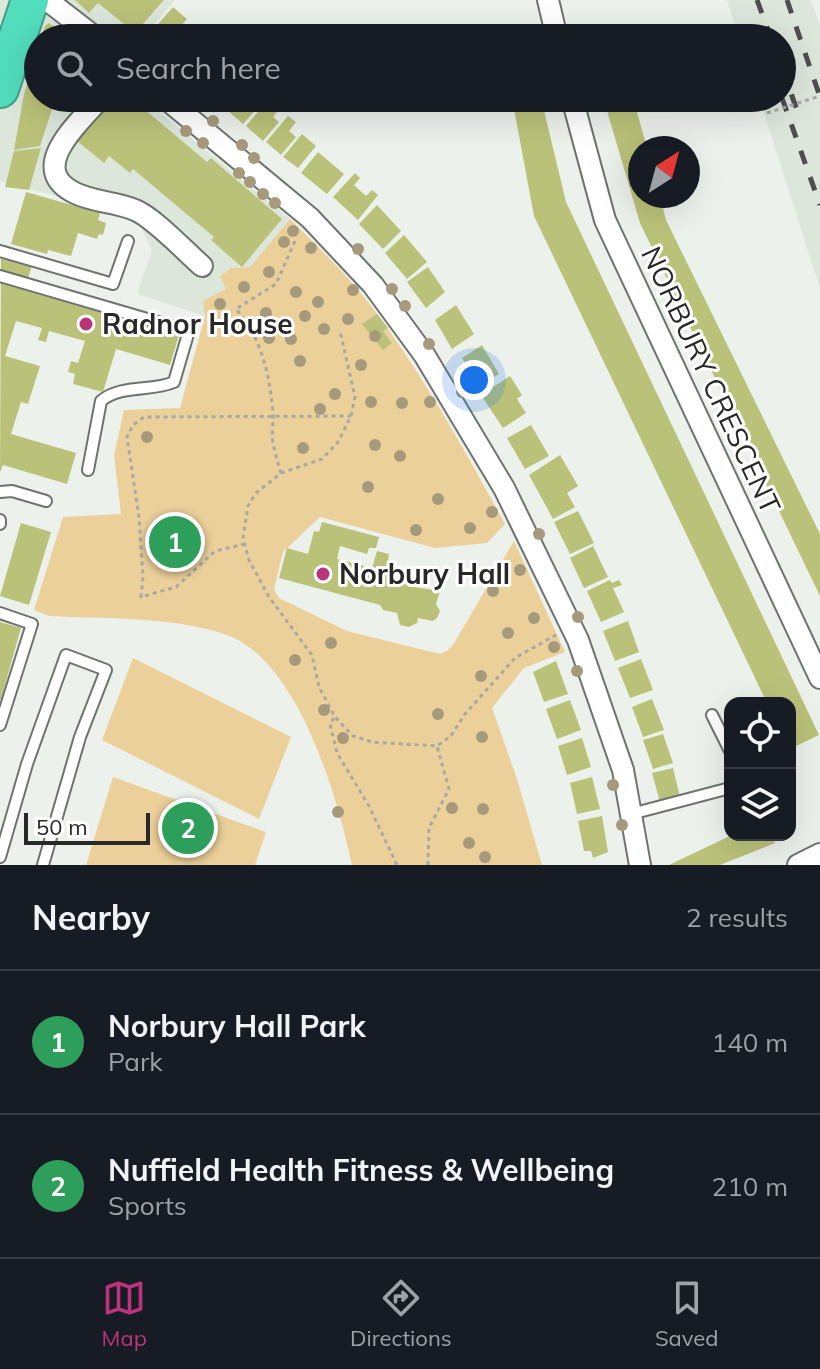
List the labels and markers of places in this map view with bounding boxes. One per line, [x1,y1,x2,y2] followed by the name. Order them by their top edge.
[102,306,293,341] place label: Radnor House
[77,315,95,333] marker: Radnor House
[149,512,201,572] pin: 1
[339,556,510,591] place label: Norbury Hall
[314,565,332,583] marker: Norbury Hall
[162,798,214,858] pin: 2

